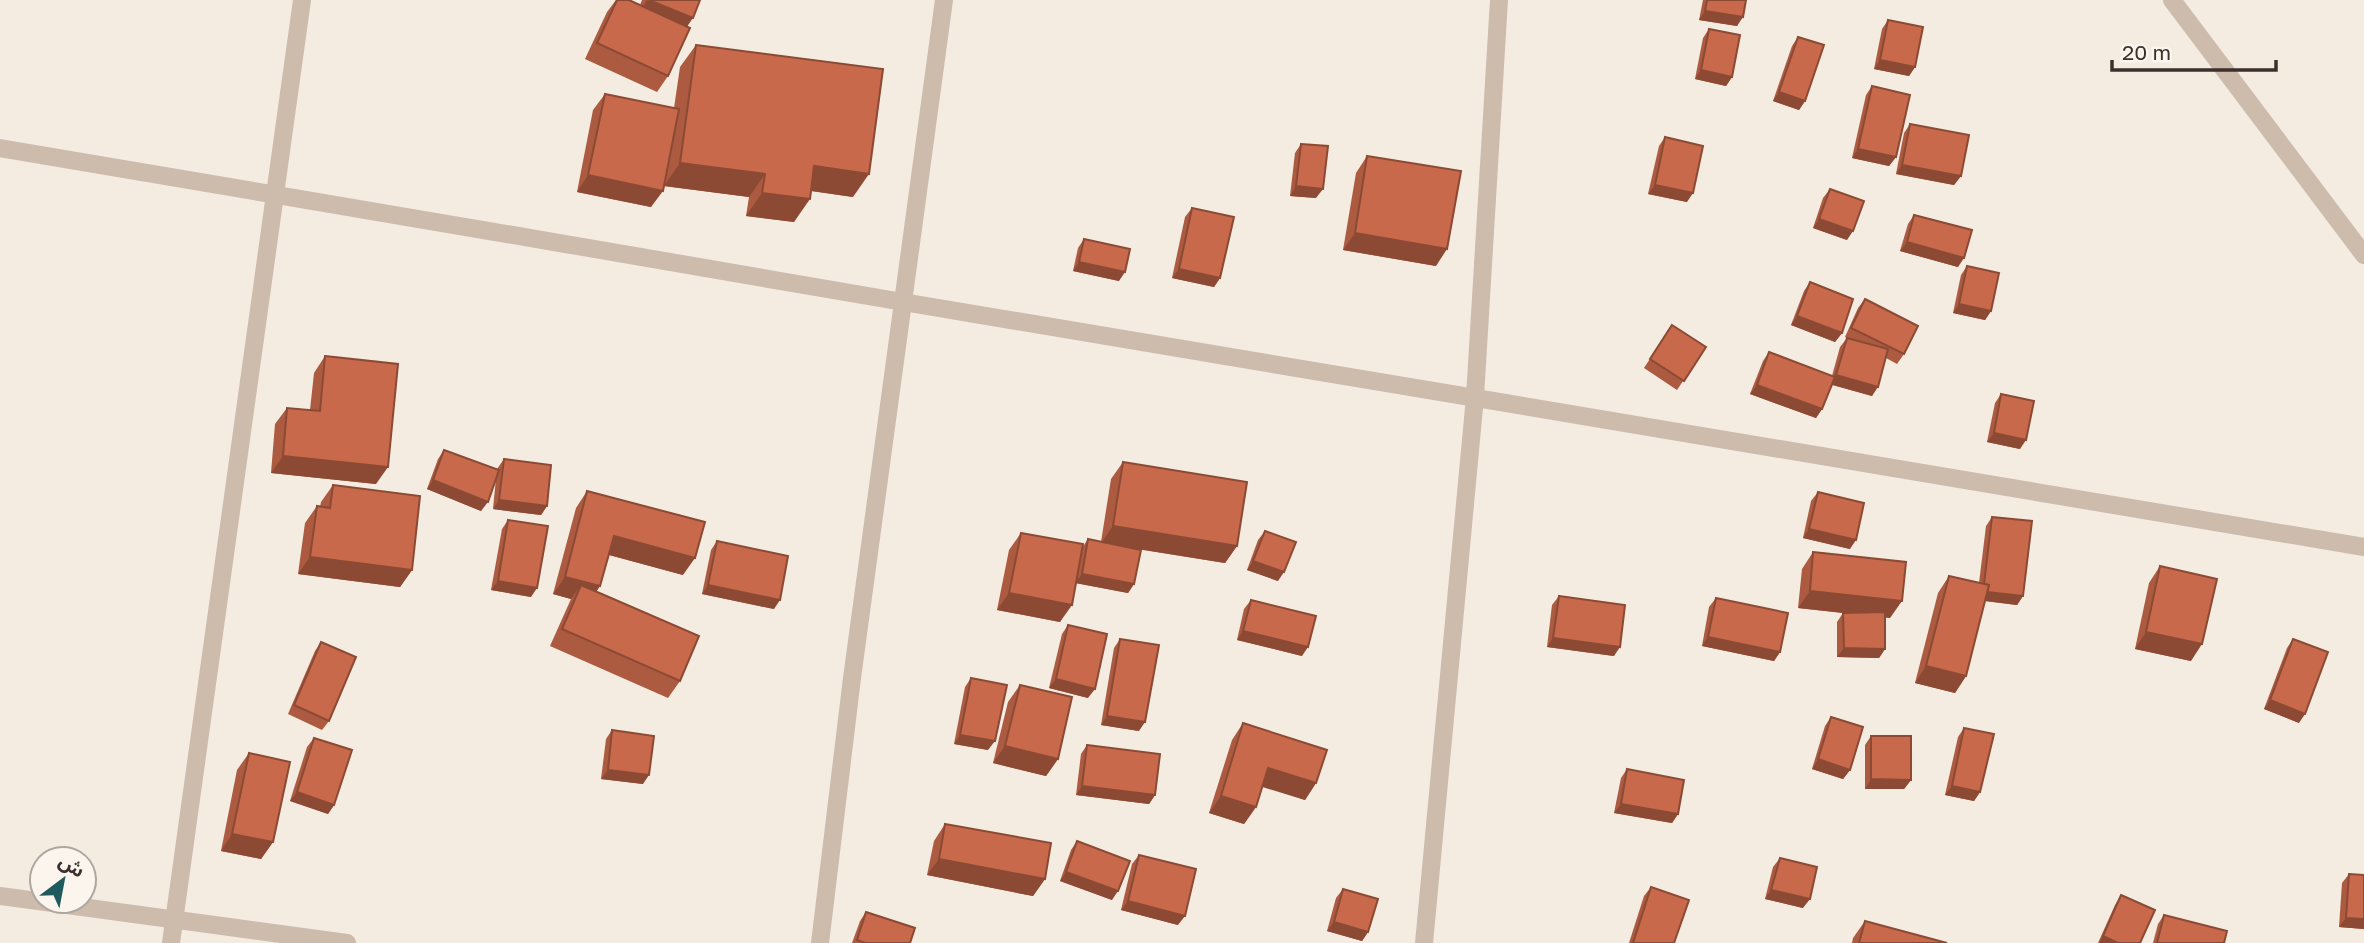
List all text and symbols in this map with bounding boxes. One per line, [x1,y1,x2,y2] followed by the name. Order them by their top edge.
[2112,28,2276,72] scale bar
[2122,39,2171,65] text: 20 m
[28,845,98,915] north arrow
[55,849,89,882] text: ش

